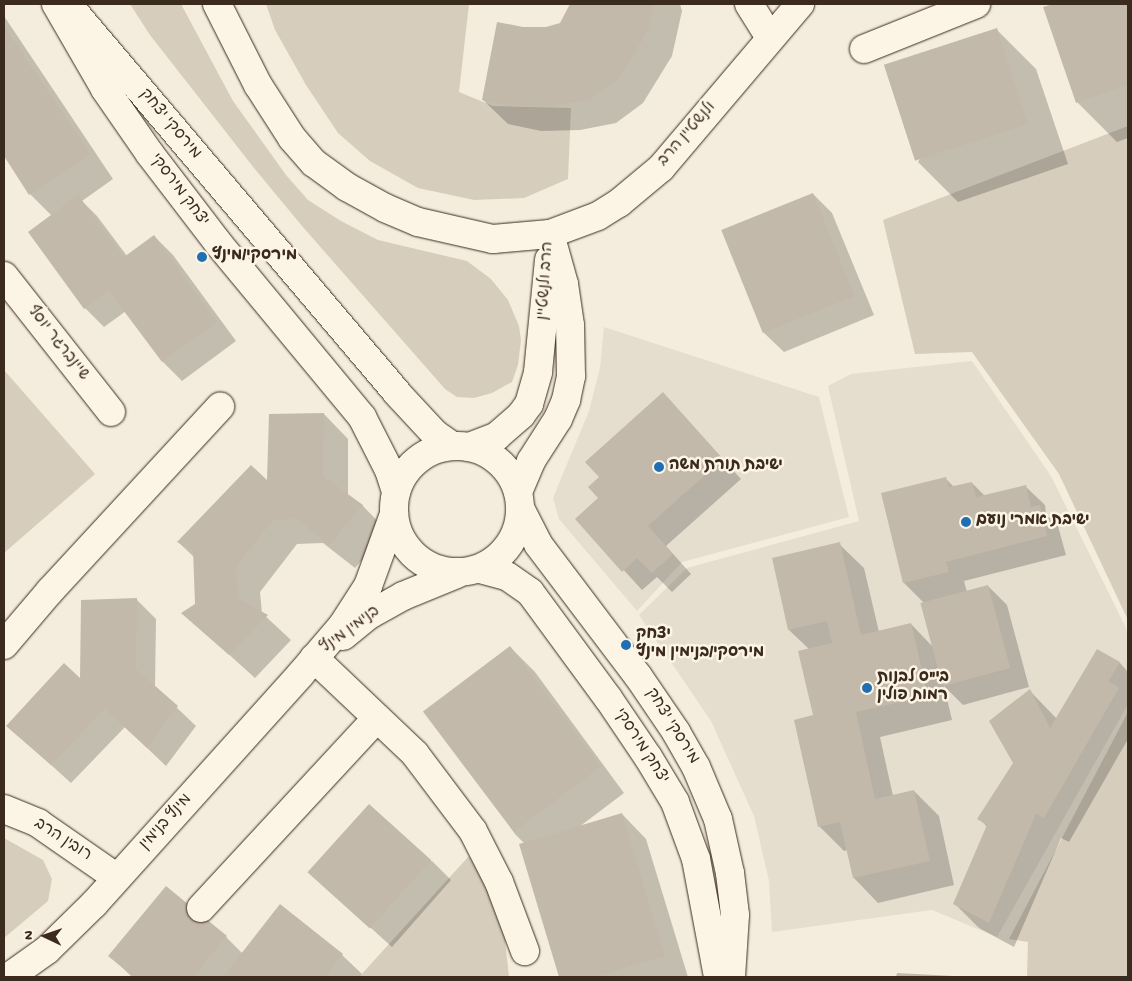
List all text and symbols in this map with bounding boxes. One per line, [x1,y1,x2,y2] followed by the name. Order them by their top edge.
[134,86,204,164] street label: מירסקי יצחק
[655,99,721,171] street label: ולנשטיין הרב
[144,151,212,231] street label: יצחק מירסקי
[535,241,559,321] street label: הרב ולנשטיין
[212,247,297,267] place label: מירסקי/מינץ
[196,251,208,263] marker: מירסקי/מינץ
[22,303,92,385] street label: שיינברגר יוסף
[669,457,783,477] place label: ישיבת תורת משה
[653,461,665,473] marker: ישיבת תורת משה
[976,512,1089,532] place label: ישיבת אמרי נועם
[960,516,972,528] marker: ישיבת אמרי נועם
[318,603,384,659] street label: בנימין מינץ
[636,626,764,664] place label: יצחק מירסקי/בנימין מינץ
[620,639,632,651] marker: יצחק מירסקי/בנימין מינץ
[877,669,949,707] place label: בי"ס לבנות רמות פולין
[861,682,873,694] marker: בי"ס לבנות רמות פולין
[640,685,702,769] street label: מירסקי יצחק
[609,706,671,788] street label: יצחק מירסקי
[137,791,197,855] street label: מינץ בנימין
[30,815,94,867] street label: רובין הרב
[20,911,70,961] north arrow
[21,930,38,940] text: N

